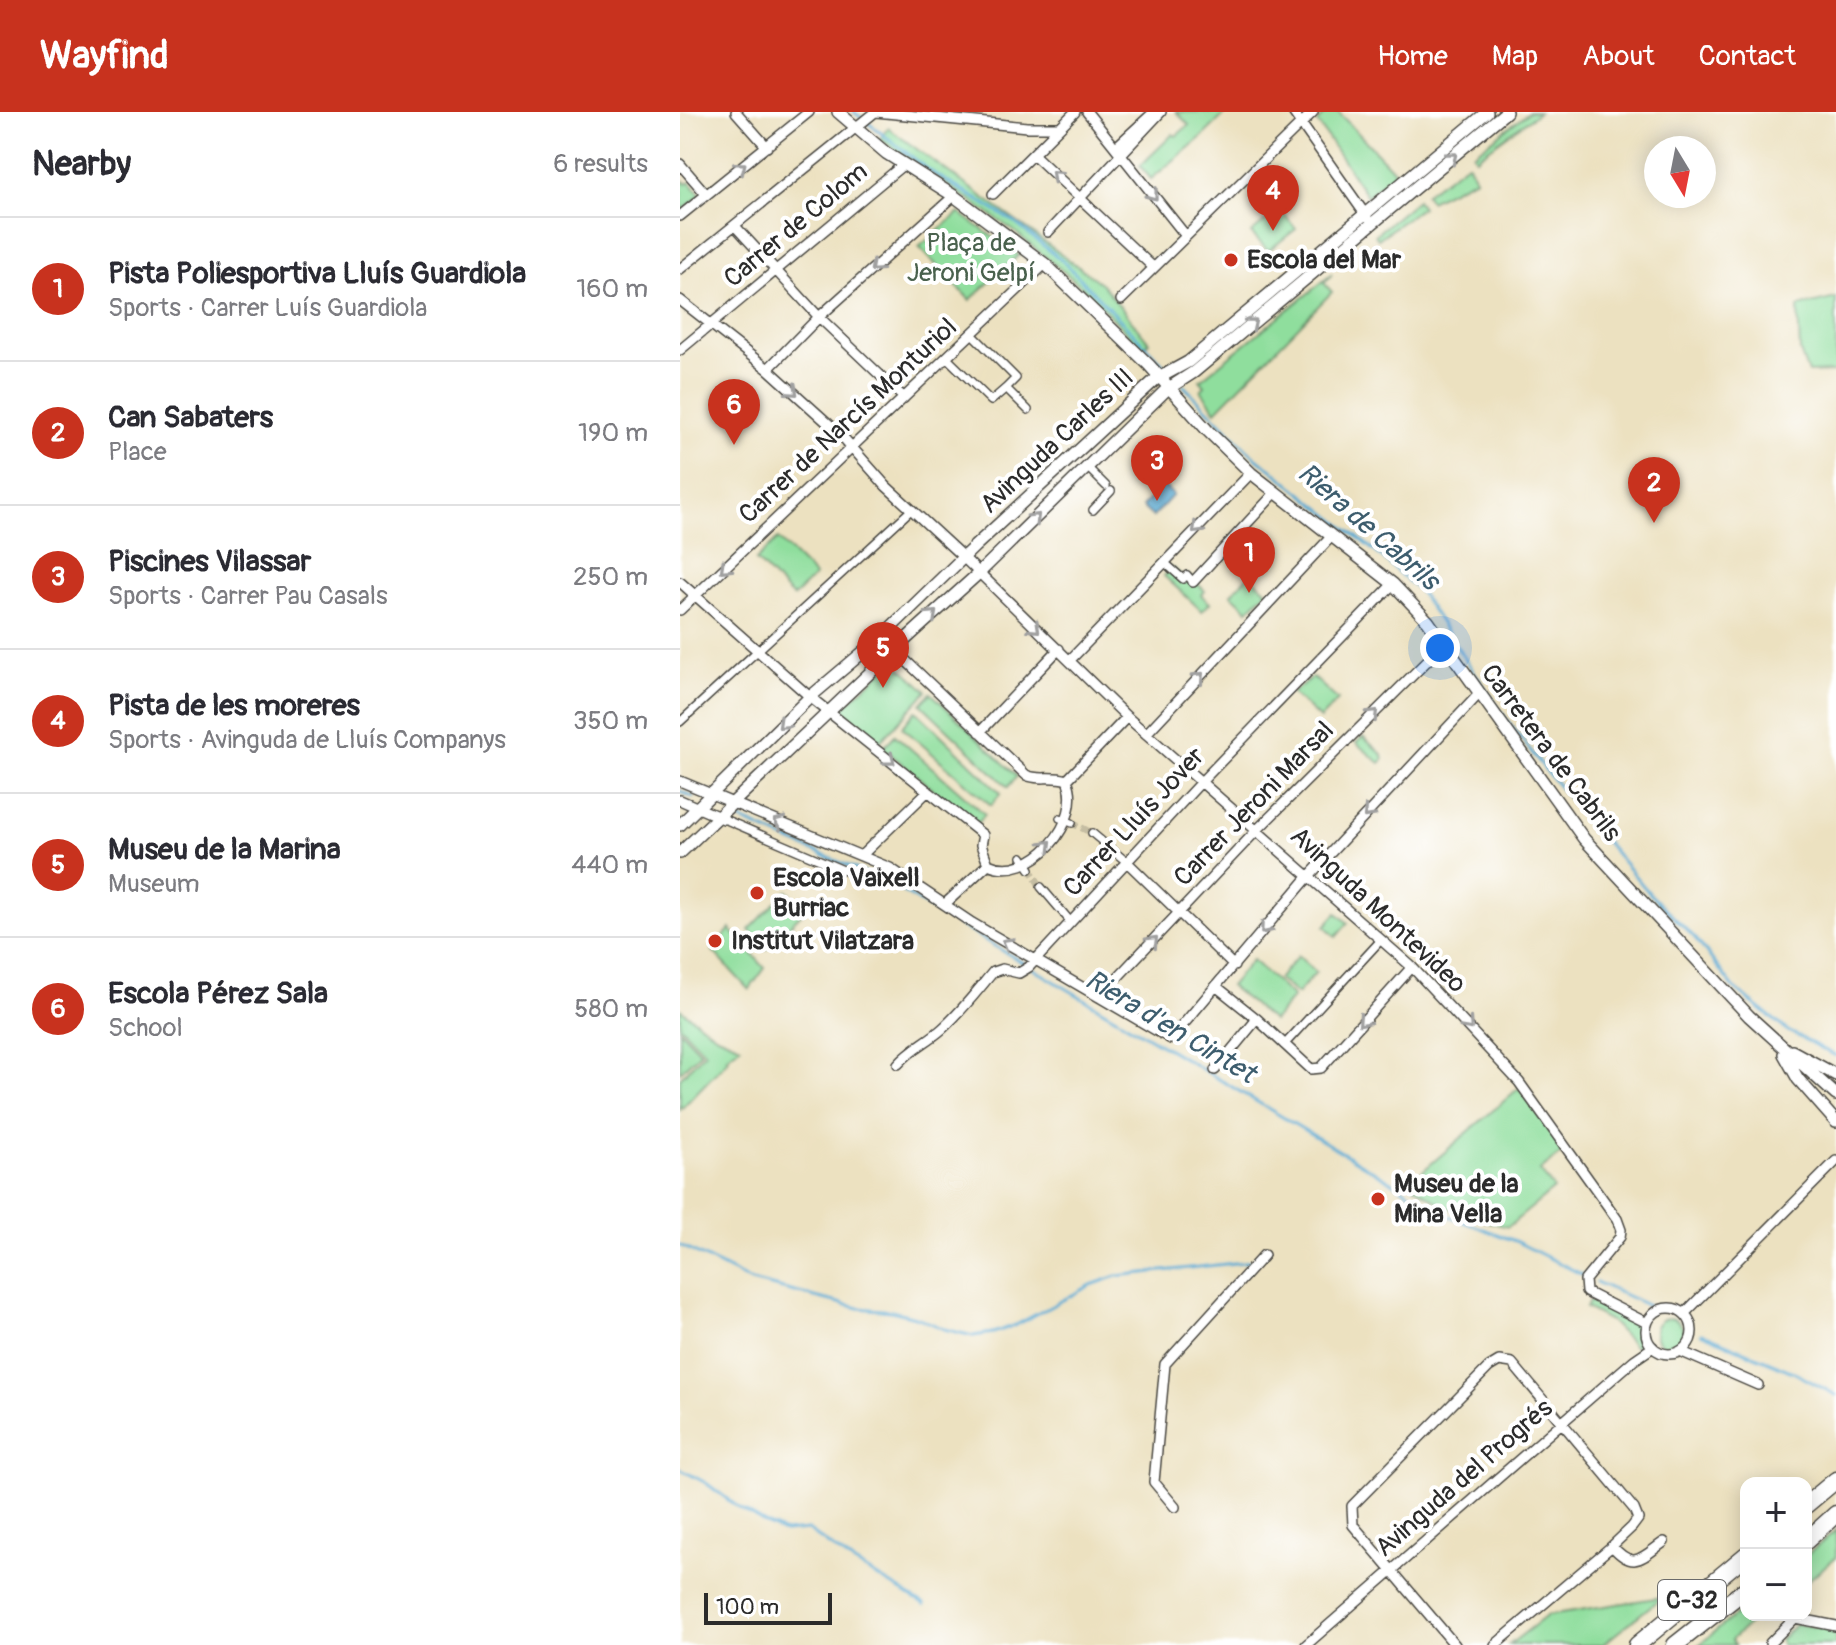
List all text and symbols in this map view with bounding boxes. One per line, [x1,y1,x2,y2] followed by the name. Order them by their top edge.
[40,32,169,80] text: Wayfind
[1377,39,1448,74] text: Home
[1492,39,1538,74] text: Map
[1582,39,1655,74] text: About
[1699,39,1796,74] text: Contact
[1644,136,1716,208] north arrow
[32,143,131,186] text: Nearby
[553,148,648,180] text: 6 results
[1442,152,1457,166] one-way arrow
[718,156,874,294] street label: Carrer de Colom
[732,163,747,177] one-way arrow
[1247,165,1299,231] pin: 4
[1051,171,1066,185] one-way arrow
[1144,186,1158,201] one-way arrow
[907,227,1035,289] park label: Plaça de Jeroni Gelpí
[1247,244,1402,276] place label: Escola del Mar
[1222,251,1240,269] marker: Escola del Mar
[108,255,526,292] text: Pista Poliesportiva Lluís Guardiola
[870,258,884,273] one-way arrow
[53,273,63,305] text: 1
[576,273,648,305] text: 160 m
[108,292,427,324] text: Sports · Carrer Luís Guardiola
[732,312,964,530] street label: Carrer de Narcís Monturiol
[1243,318,1257,333] one-way arrow
[974,362,1140,520] street label: Avinguda Carles III
[708,379,760,445] pin: 6
[783,381,798,395] one-way arrow
[108,399,273,436] text: Can Sabaters
[51,417,65,449] text: 2
[578,417,648,449] text: 190 m
[1131,435,1183,501] pin: 3
[108,436,167,468] text: Place
[1290,456,1449,600] water label: Riera de Cabrils
[1628,457,1680,523] pin: 2
[1025,513,1040,528] one-way arrow
[1192,520,1206,534] one-way arrow
[1223,527,1275,593] pin: 1
[108,543,311,580] text: Piscines Vilassar
[720,558,734,573] one-way arrow
[51,561,65,593] text: 3
[573,561,648,593] text: 250 m
[108,580,388,612] text: Sports · Carrer Pau Casals
[923,610,938,624] one-way arrow
[1026,618,1040,633] one-way arrow
[857,622,909,688] pin: 5
[1420,628,1460,668] your location
[1474,658,1628,848] street label: Carretera de Cabrils
[1190,671,1204,686] one-way arrow
[108,687,360,724] text: Pista de les moreres
[50,705,66,737] text: 4
[573,705,648,737] text: 350 m
[1364,709,1378,723] one-way arrow
[777,714,792,728] one-way arrow
[1167,715,1341,893] street label: Carrer Jeroni Marsal
[108,724,506,756] text: Sports · Avinguda de Lluís Companys
[1057,740,1212,903] street label: Carrer Lluís Jover
[881,751,896,765] one-way arrow
[1362,804,1377,818] one-way arrow
[773,815,787,831] one-way arrow
[1283,820,1473,1000] street label: Avinguda Montevideo
[108,831,341,868] text: Museu de la Marina
[1038,840,1052,855] one-way arrow
[51,849,65,881] text: 5
[571,849,648,881] text: 440 m
[773,862,920,924] place label: Escola Vaixell Burriac
[108,868,200,900] text: Museum
[748,884,766,902] marker: Escola Vaixell Burriac
[1260,920,1275,934] one-way arrow
[731,925,914,957] place label: Institut Vilatzara
[706,932,724,950] marker: Institut Vilatzara
[1144,936,1158,950] one-way arrow
[1001,938,1016,953] one-way arrow
[1079,962,1264,1093] water label: Riera d'en Cintet
[108,975,328,1012] text: Escola Pérez Sala
[50,993,66,1025] text: 6
[574,993,648,1025] text: 580 m
[108,1012,183,1044] text: School
[1359,1012,1373,1027] one-way arrow
[1458,1016,1472,1031] one-way arrow
[1394,1168,1519,1230] place label: Museu de la Mina Vella
[1369,1190,1387,1208] marker: Museu de la Mina Vella
[1369,1392,1560,1564] street label: Avinguda del Progrés
[1740,1477,1812,1621] map controls
[1740,1477,1812,1549] button: +
[1740,1549,1812,1621] button: −
[1658,1580,1726,1620] road number: C-32
[704,1589,832,1625] scale bar
[716,1593,779,1621] text: 100 m

